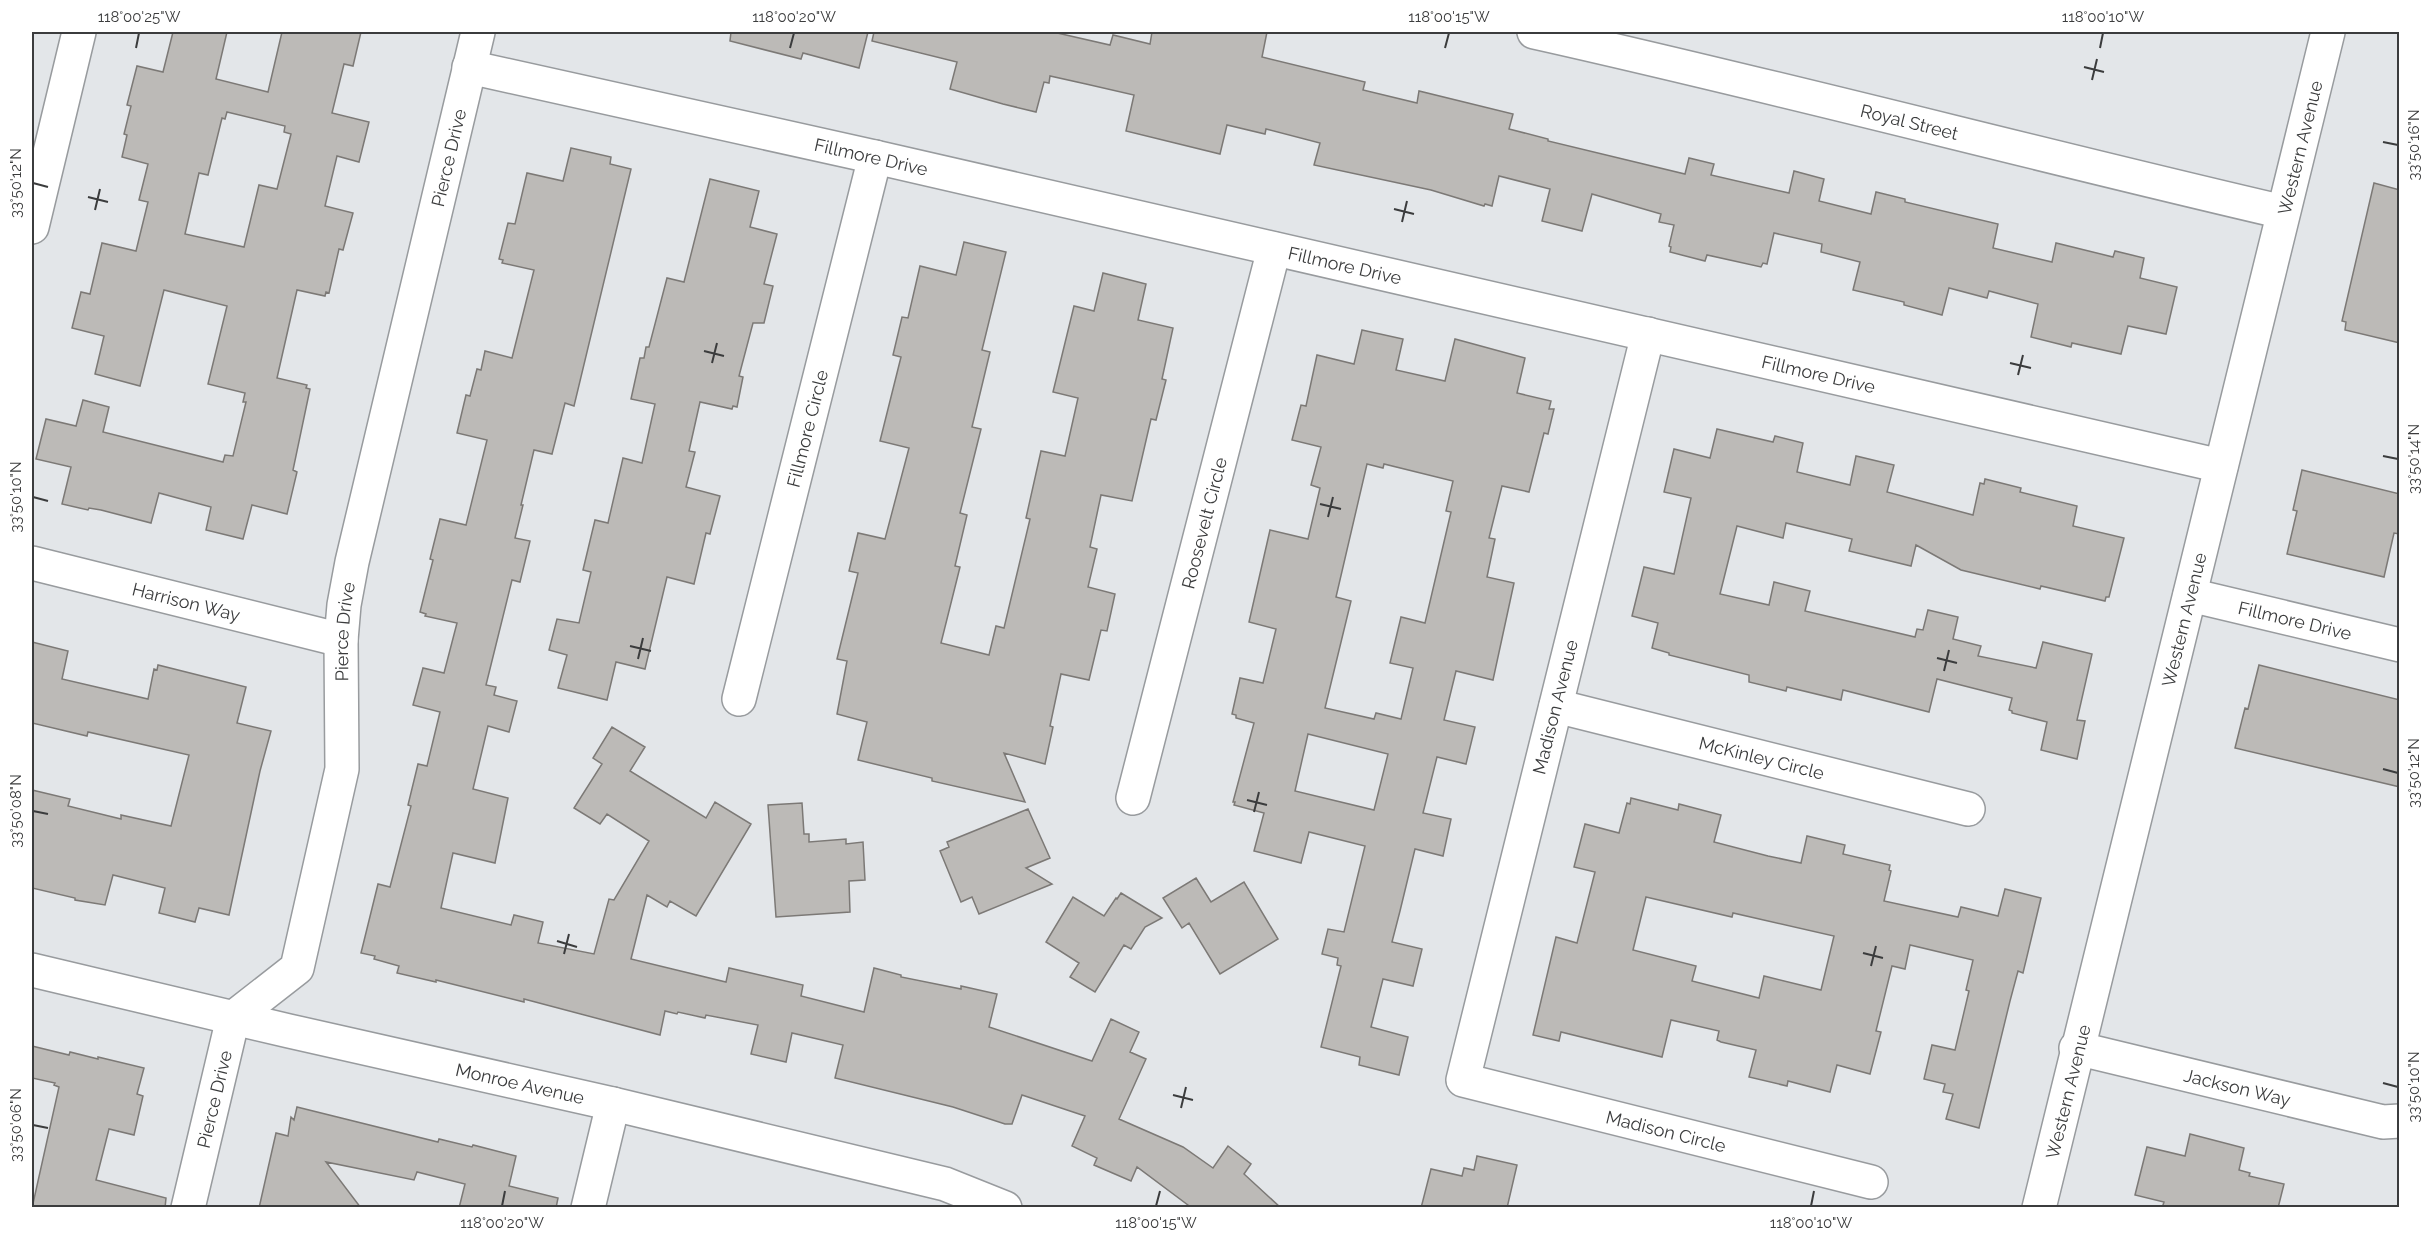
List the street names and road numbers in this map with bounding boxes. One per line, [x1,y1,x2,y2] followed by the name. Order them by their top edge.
[2273,78,2326,217] street label: Western Avenue
[1858,99,1961,144] street label: Royal Street
[426,106,470,209] street label: Pierce Drive
[812,133,930,179] street label: Fillmore Drive
[1286,242,1404,288] street label: Fillmore Drive
[1760,350,1878,397] street label: Fillmore Drive
[782,367,832,489] street label: Fillmore Circle
[1177,455,1231,591] street label: Roosevelt Circle
[2157,550,2210,689] street label: Western Avenue
[130,578,243,625] street label: Harrison Way
[330,580,359,681] street label: Pierce Drive
[2236,596,2354,644] street label: Fillmore Drive
[1528,637,1582,776] street label: Madison Avenue
[1697,732,1827,783] street label: McKinley Circle
[2041,1022,2094,1161] street label: Western Avenue
[192,1048,236,1150] street label: Pierce Drive
[454,1058,587,1108] street label: Monroe Avenue
[2182,1064,2293,1110] street label: Jackson Way
[1604,1106,1729,1156] street label: Madison Circle

